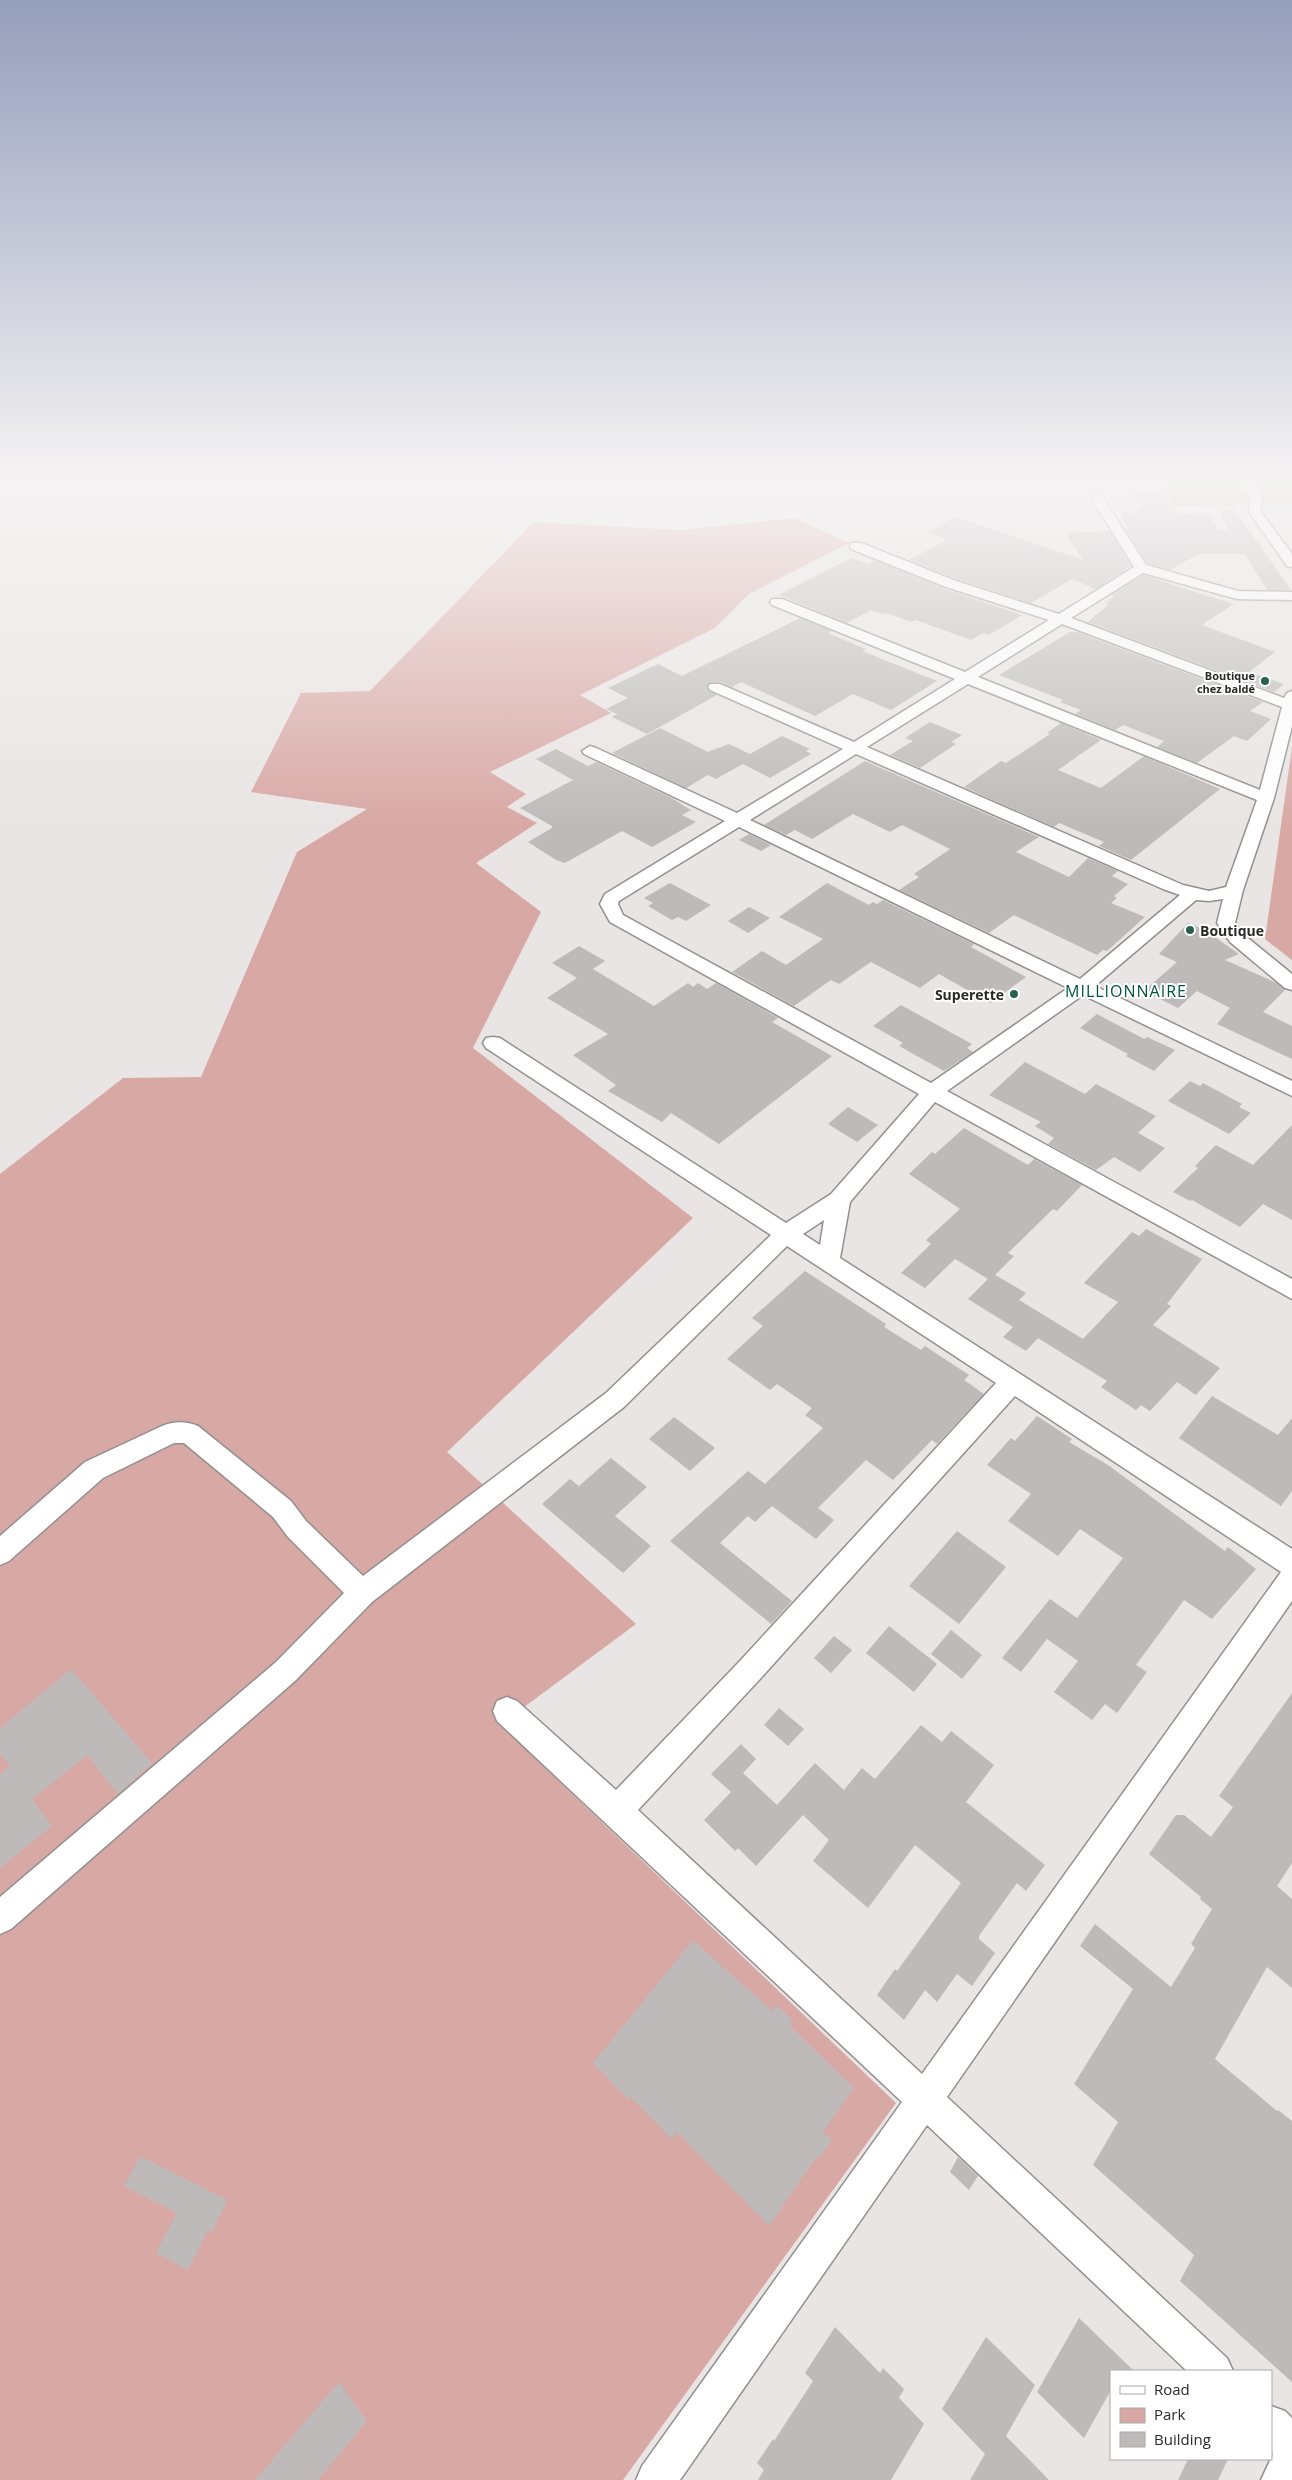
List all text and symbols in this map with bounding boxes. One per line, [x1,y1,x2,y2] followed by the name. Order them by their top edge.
[1197,668,1255,696] place label: Boutique chez baldé
[1259,675,1271,687] marker: Boutique chez baldé
[1200,921,1264,940] place label: Boutique
[1184,924,1196,936] marker: Boutique
[1065,980,1187,1002] district label: MILLIONNAIRE
[935,985,1004,1004] place label: Superette
[1008,988,1020,1000] marker: Superette
[1110,2370,1272,2460] legend
[1154,2379,1190,2399] text: Road
[1154,2404,1185,2424] text: Park
[1154,2429,1211,2449] text: Building

